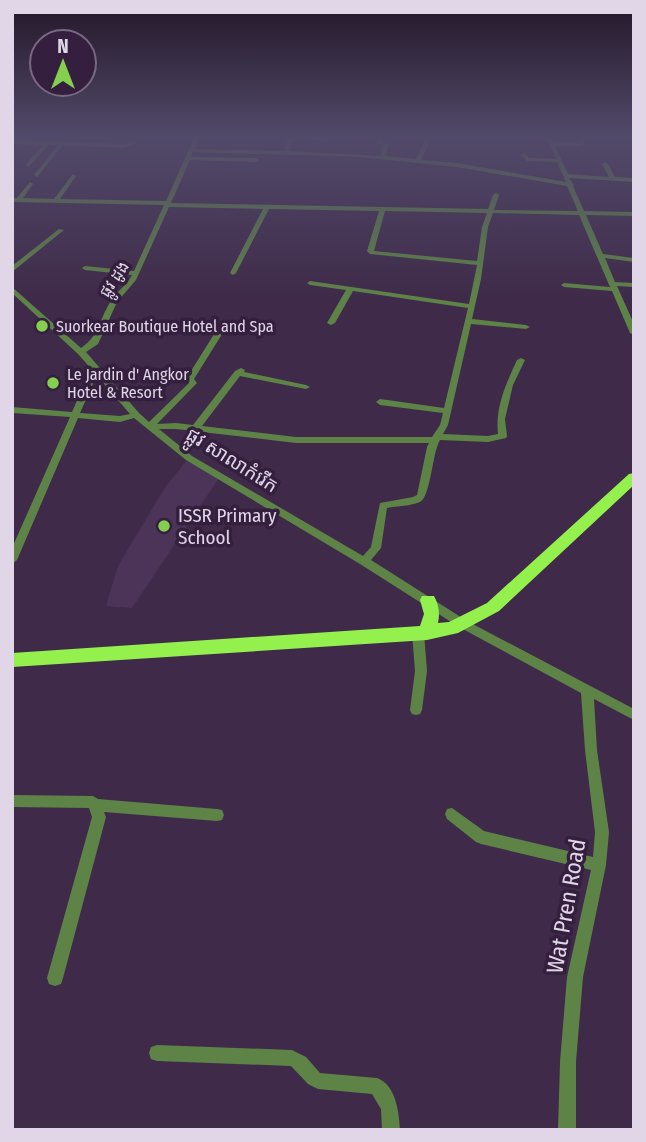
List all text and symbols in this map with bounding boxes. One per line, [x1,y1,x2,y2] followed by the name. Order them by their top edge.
[28,28,98,98] north arrow
[57,35,69,58] text: N
[95,257,137,303] street label: ផ្លូវ ដូង
[56,317,274,336] place label: Suorkear Boutique Hotel and Spa
[34,318,50,334] marker: Suorkear Boutique Hotel and Spa
[67,365,189,402] place label: Le Jardin d' Angkor Hotel & Resort
[45,375,61,391] marker: Le Jardin d' Angkor Hotel & Resort
[179,423,282,502] street label: ផ្លូវ សាលាកំរើក
[178,504,277,549] place label: ISSR Primary School
[156,518,172,534] marker: ISSR Primary School
[540,836,592,976] street label: Wat Pren Road

